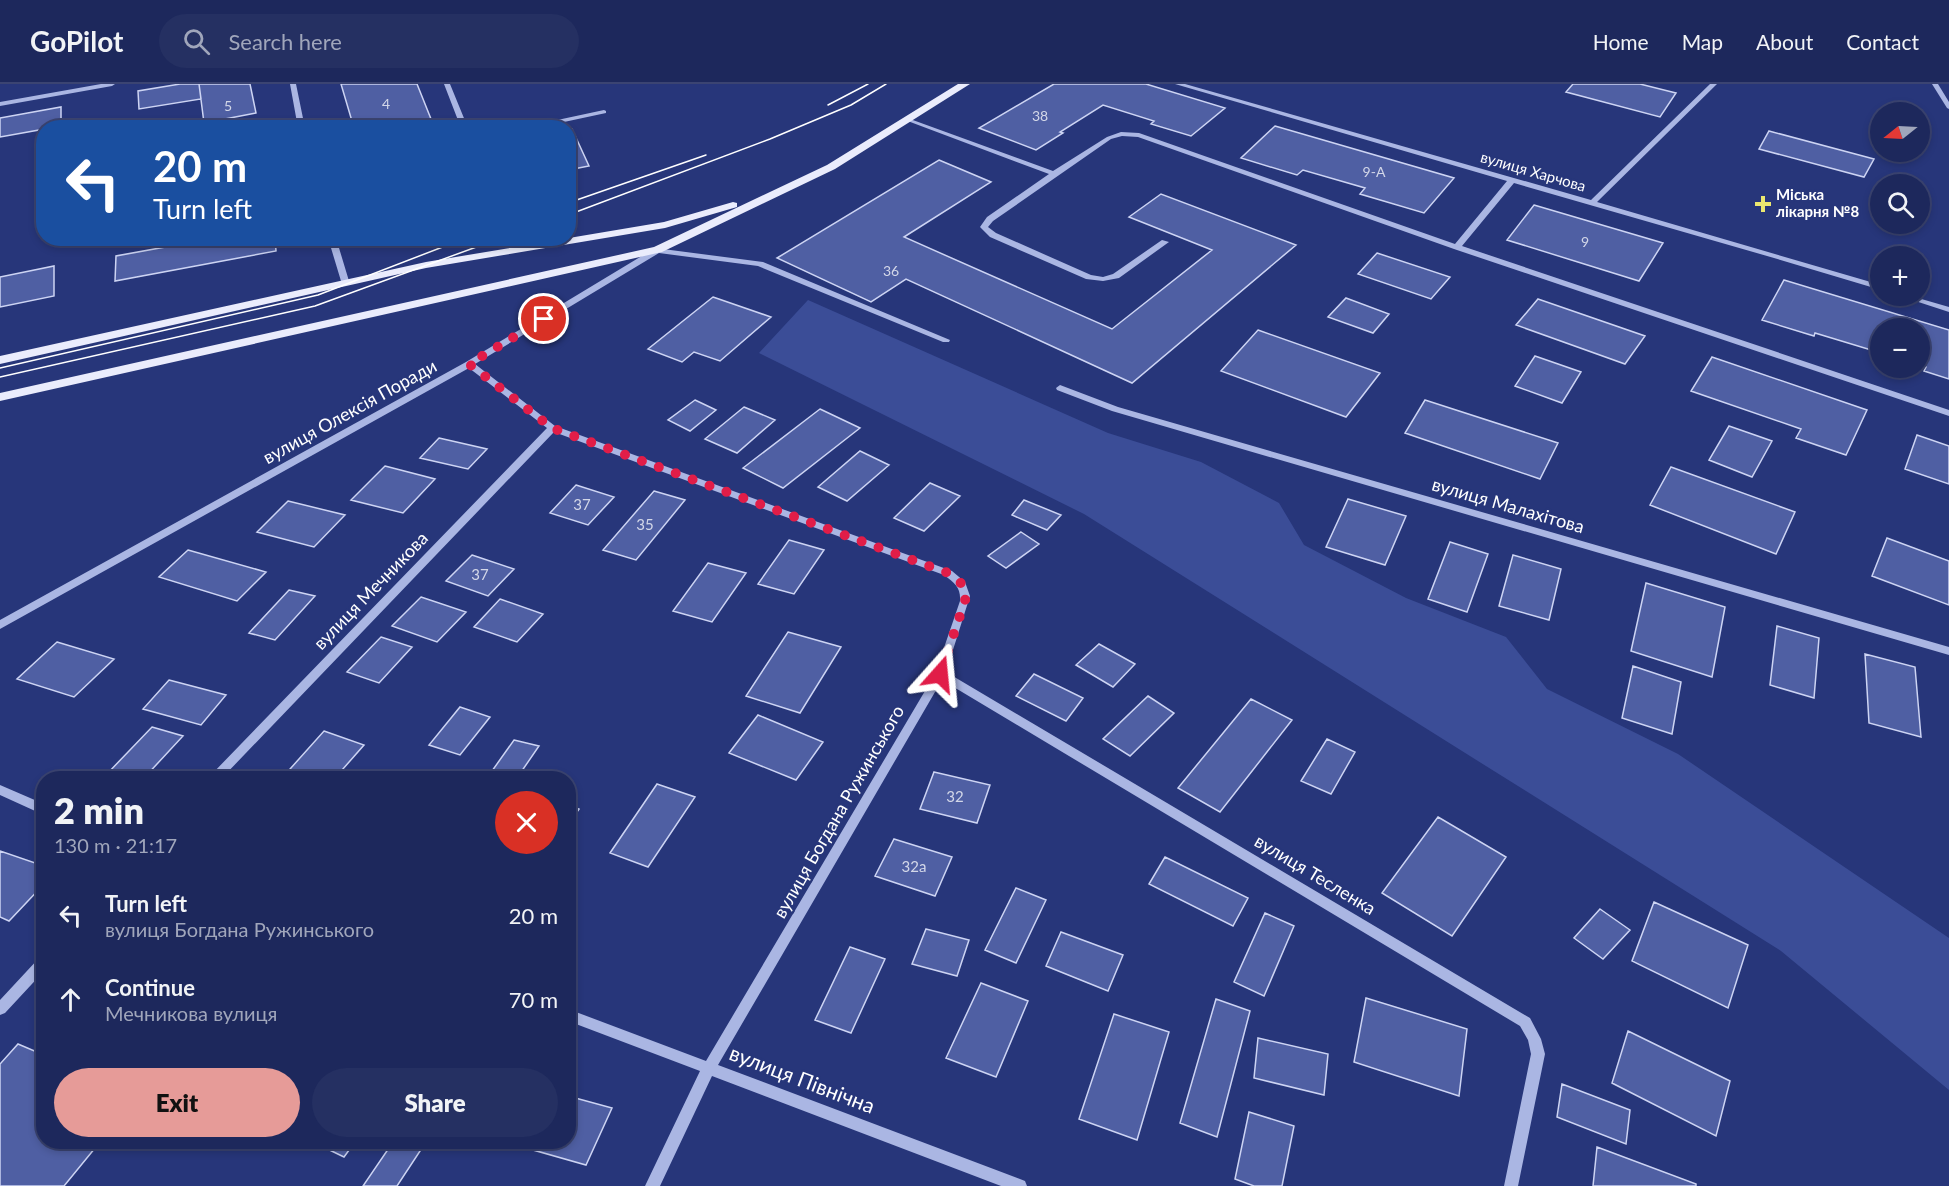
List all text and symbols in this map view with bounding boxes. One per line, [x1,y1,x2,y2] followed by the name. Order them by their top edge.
[159,14,579,68] search box
[30,24,123,58] text: GoPilot
[180,25,213,58] icon: search
[228,28,342,55] text: Search here
[1593,29,1649,54] text: Home
[1682,29,1723,54] text: Map
[1756,29,1813,54] text: About
[1846,29,1919,54] text: Contact
[382,95,390,112] house number: 4
[224,97,232,114] house number: 5
[1870,102,1930,162] north arrow
[1870,102,1930,378] map controls
[1032,107,1048,124] house number: 38
[153,141,247,191] text: 20 m
[54,144,132,222] icon: left
[1479,147,1588,195] street label: вулиця Харчова
[1363,163,1386,180] house number: 9-А
[1870,174,1930,234] button: search
[1776,185,1859,220] place label: Міська лікарня №8
[153,192,252,225] text: Turn left
[1754,195,1772,213] marker: Міська лікарня №8
[1581,233,1589,250] house number: 9
[1870,246,1930,306] button: +
[883,262,899,279] house number: 36
[518,293,569,344] pin
[527,302,560,335] icon: arrive
[1870,318,1930,378] button: −
[259,354,440,468] street label: вулиця Олексія Поради
[1430,473,1587,537] street label: вулиця Малахітова
[573,495,591,513] house number: 37
[636,515,654,533] house number: 35
[308,527,432,654] street label: вулиця Мечникова
[471,565,489,583] house number: 37
[908,642,972,706] position arrow
[768,701,908,922] street label: вулиця Богдана Ружинського
[946,787,964,805] house number: 32
[54,788,144,832] text: 2 min
[495,791,558,854] button: close
[1251,829,1380,919] street label: вулиця Тесленка
[54,833,177,857] text: 130 m · 21:17
[902,857,926,875] house number: 32а
[105,890,187,917] text: Turn left
[54,899,87,932] icon: left
[509,902,558,929] text: 20 m
[105,917,374,941] text: вулиця Богдана Ружинського
[105,974,195,1001] text: Continue
[54,983,87,1016] icon: ahead
[509,986,558,1013] text: 70 m
[105,1001,277,1025] text: Мечникова вулиця
[726,1039,879,1118] street label: вулиця Північна
[54,1068,300,1137] button: Exit
[312,1068,558,1137] button: Share

